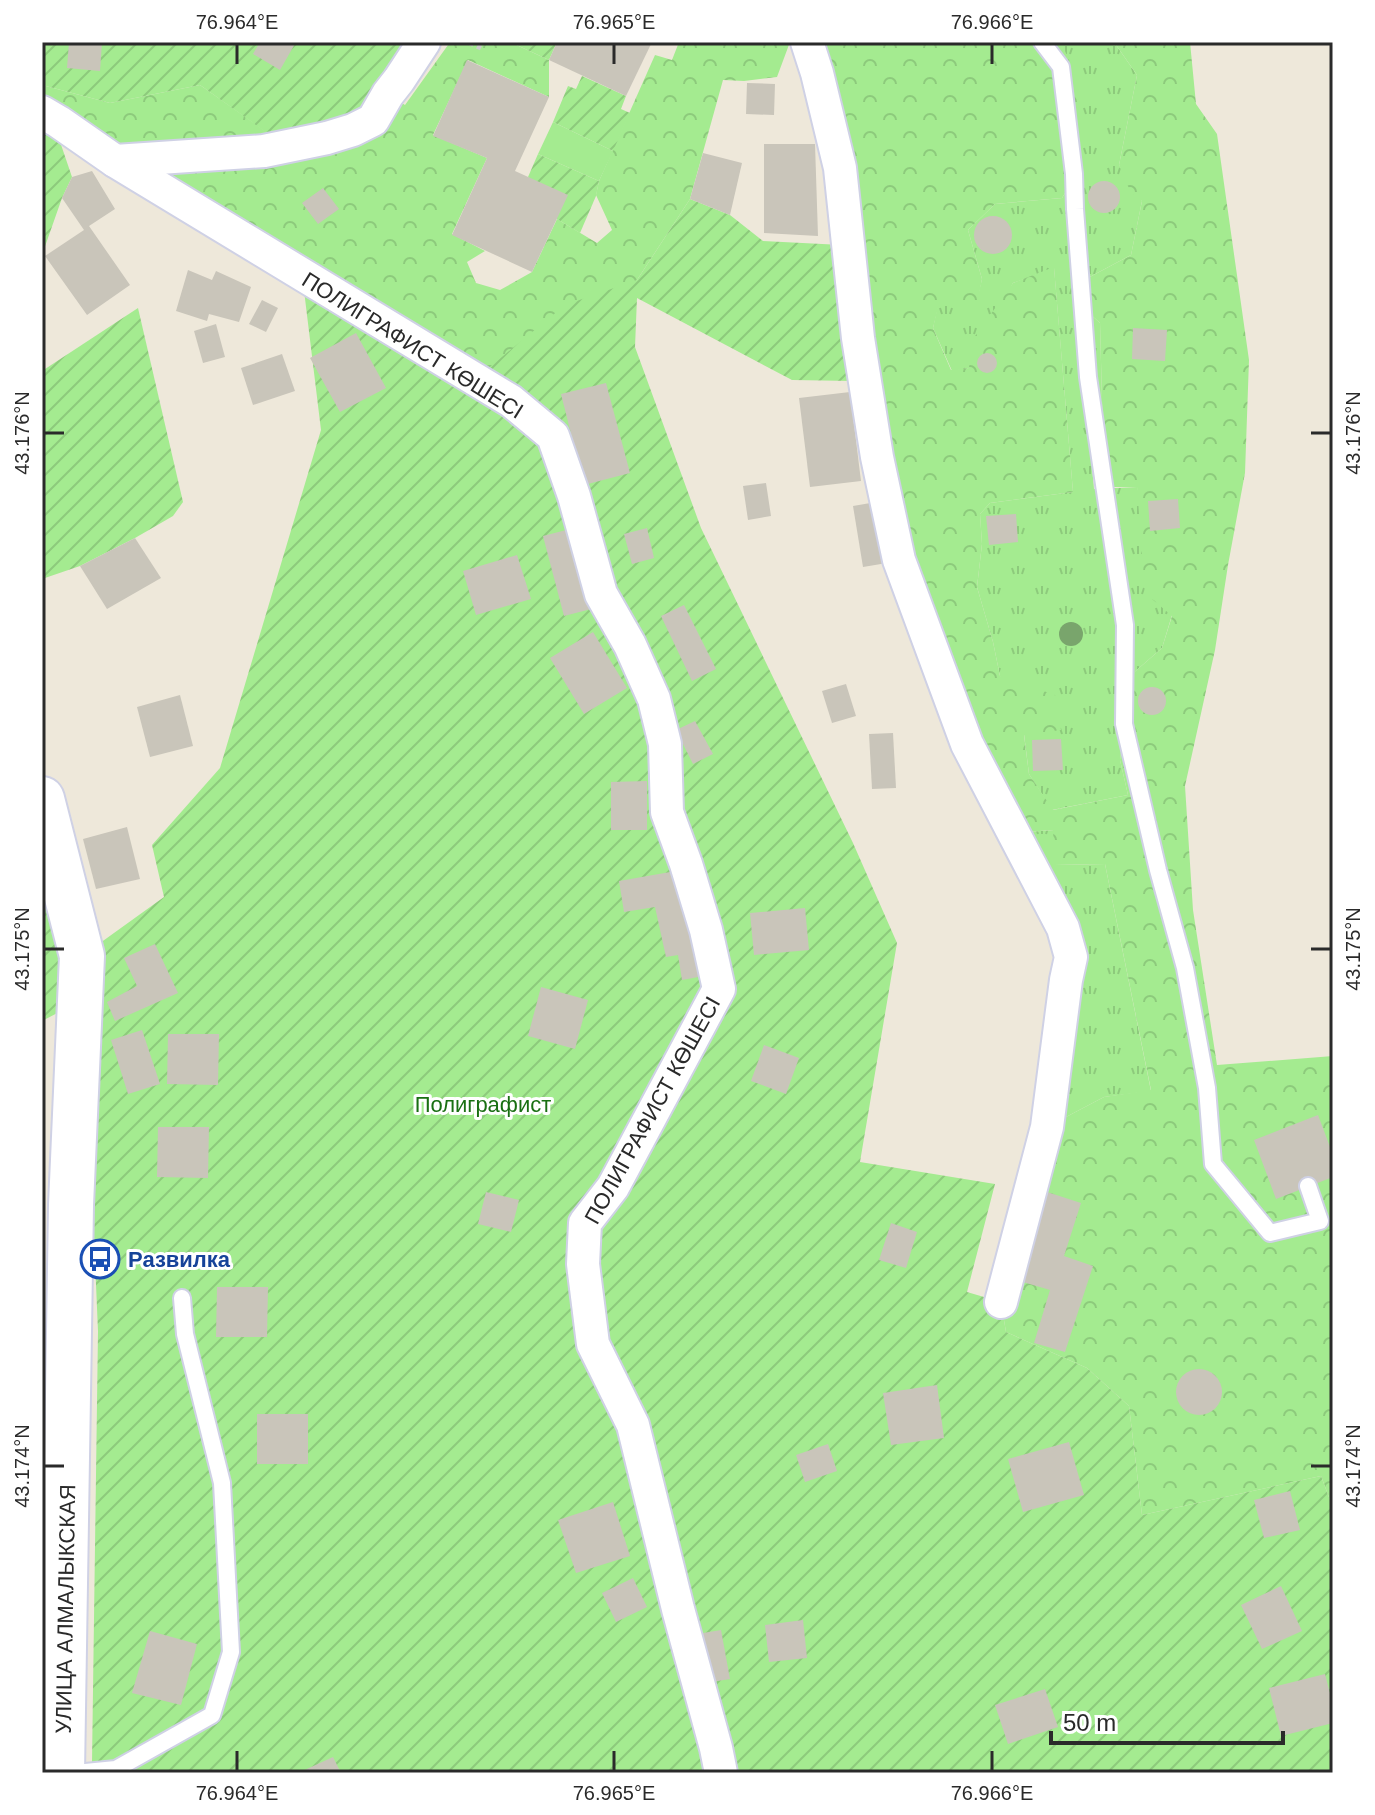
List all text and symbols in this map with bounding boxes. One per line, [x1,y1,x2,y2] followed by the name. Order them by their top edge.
[196,11,278,33] text: 76.964°E
[573,11,655,33] text: 76.965°E
[951,11,1033,33] text: 76.966°E
[298,267,528,424] street label: ПОЛИГРАФИСТ КӨШЕСІ
[11,391,33,475] text: 43.176°N
[1342,391,1364,475] text: 43.176°N
[11,907,33,991] text: 43.175°N
[1342,907,1364,991] text: 43.175°N
[579,992,725,1228] street label: ПОЛИГРАФИСТ КӨШЕСІ
[415,1092,551,1117] park label: Полиграфист
[79,1238,121,1280] bus stop icon: Развилка
[128,1247,231,1272] place label: Развилка
[11,1424,33,1508] text: 43.174°N
[1342,1424,1364,1508] text: 43.174°N
[51,1484,80,1734] street label: УЛИЦА АЛМАЛЫКСКАЯ
[1051,1695,1283,1745] scale bar
[1063,1709,1116,1736] text: 50 m
[196,1782,278,1804] text: 76.964°E
[573,1782,655,1804] text: 76.965°E
[951,1782,1033,1804] text: 76.966°E

